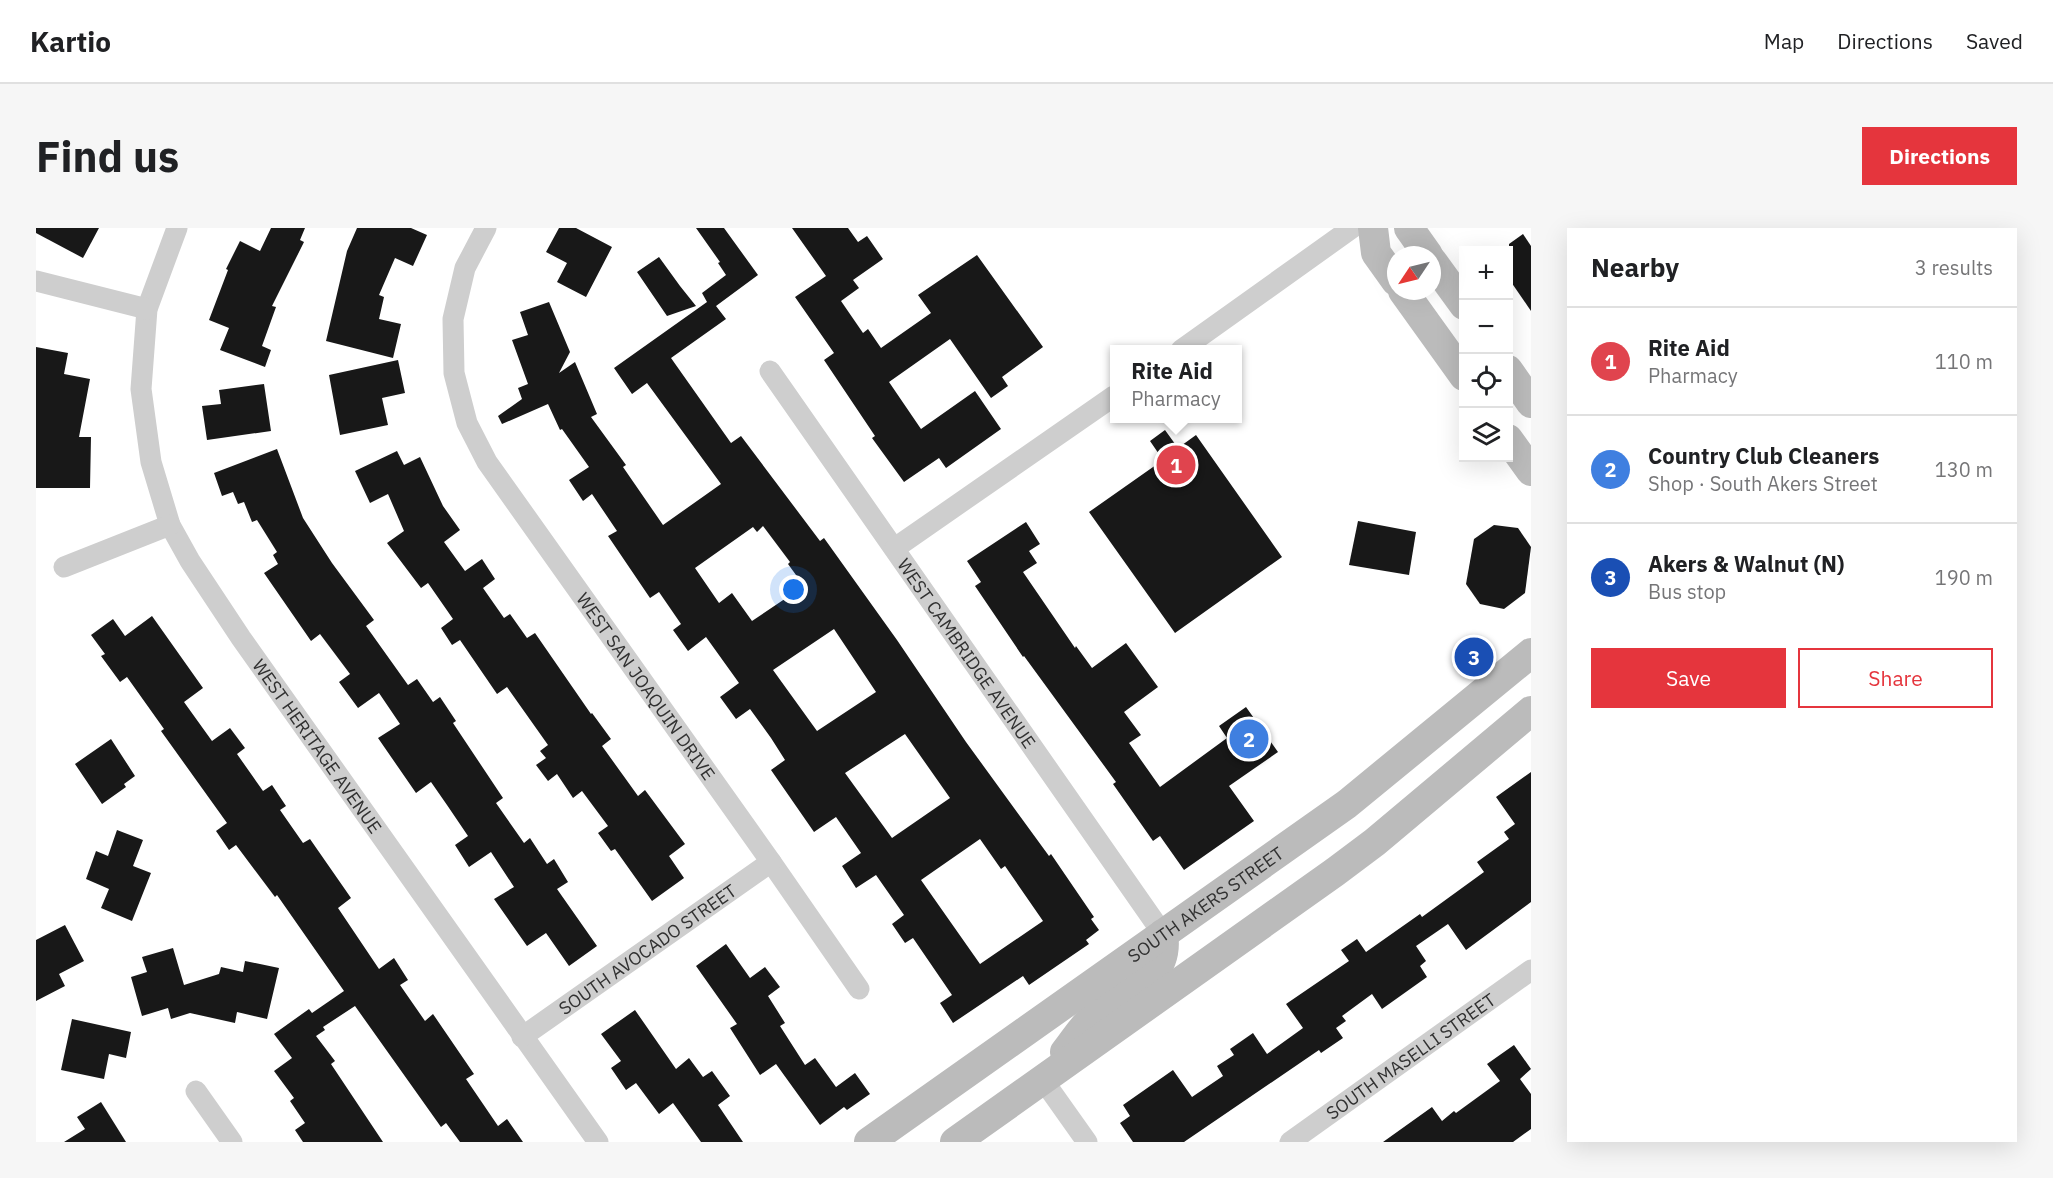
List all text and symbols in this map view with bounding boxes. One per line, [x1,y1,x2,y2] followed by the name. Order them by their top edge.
[30,23,111,60] text: Kartio
[1764,27,1804,55] text: Map
[1837,27,1933,55] text: Directions
[1966,27,2023,55] text: Saved
[1862,127,2017,185] button: Directions
[36,129,179,184] text: Find us
[1387,246,1441,300] north arrow
[1459,246,1513,462] map controls
[1459,246,1513,300] button: +
[1591,250,1679,284] text: Nearby
[1915,254,1993,281] text: 3 results
[1459,300,1513,354] button: −
[1648,333,1730,362] text: Rite Aid
[1110,345,1242,423] popup
[1605,348,1617,375] text: 1
[1935,348,1993,375] text: 110 m
[1459,354,1513,408] button: locate
[1131,356,1213,385] text: Rite Aid
[1648,362,1738,389] text: Pharmacy
[1131,385,1221,412] text: Pharmacy
[1459,408,1513,462] button: layers
[1648,441,1879,470] text: Country Club Cleaners
[1156,442,1196,488] pin: 1
[1605,456,1617,483] text: 2
[1935,456,1993,483] text: 130 m
[1648,470,1878,497] text: Shop · South Akers Street
[1648,549,1844,578] text: Akers & Walnut (N)
[893,554,1041,752] street label: WEST CAMBRIDGE AVENUE
[1605,564,1617,591] text: 3
[1935,564,1993,591] text: 190 m
[779,575,808,604] your location
[1648,578,1726,605] text: Bus stop
[572,588,721,784] street label: WEST SAN JOAQUIN DRIVE
[1454,634,1494,680] pin: 3
[1591,648,1786,708] button: Save
[1798,648,1993,708] button: Share
[248,654,387,838] street label: WEST HERITAGE AVENUE
[1230,716,1268,762] pin: 2
[1123,841,1288,967] street label: SOUTH AKERS STREET
[554,879,741,1019] street label: SOUTH AVOCADO STREET
[1321,988,1500,1124] street label: SOUTH MASELLI STREET

